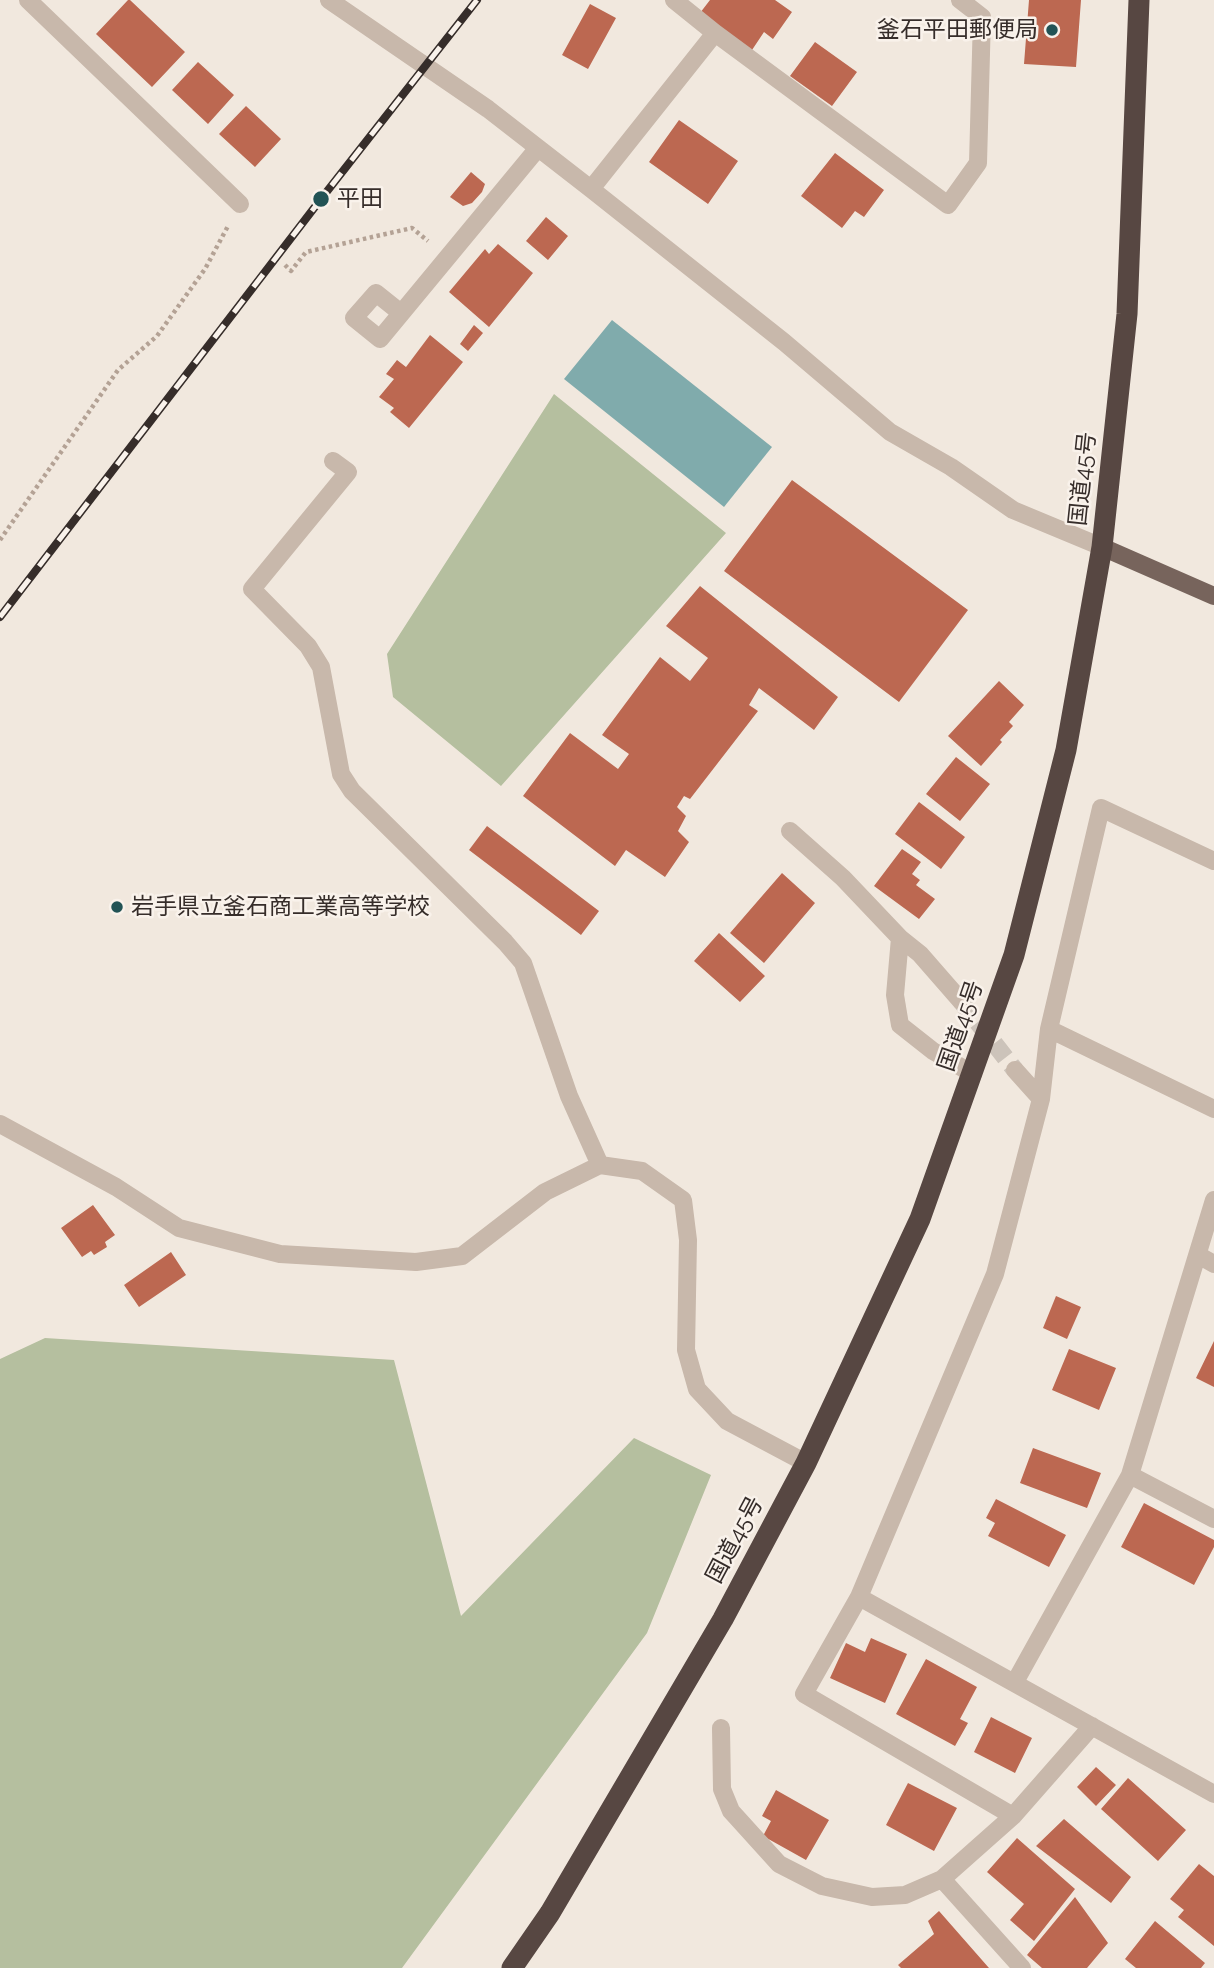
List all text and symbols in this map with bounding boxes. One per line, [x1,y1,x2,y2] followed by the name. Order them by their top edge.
[877,16,1038,44] place label: 釜石平田郵便局
[1044,22,1060,38] marker: 釜石平田郵便局
[337,185,383,213] place label: 平田
[311,189,331,209] marker: 平田
[1064,431,1102,527] street label: 国道45号
[131,893,430,921] place label: 岩手県立釜石商工業高等学校
[109,899,125,915] marker: 岩手県立釜石商工業高等学校
[933,977,989,1075] street label: 国道45号
[701,1492,769,1588] street label: 国道45号

